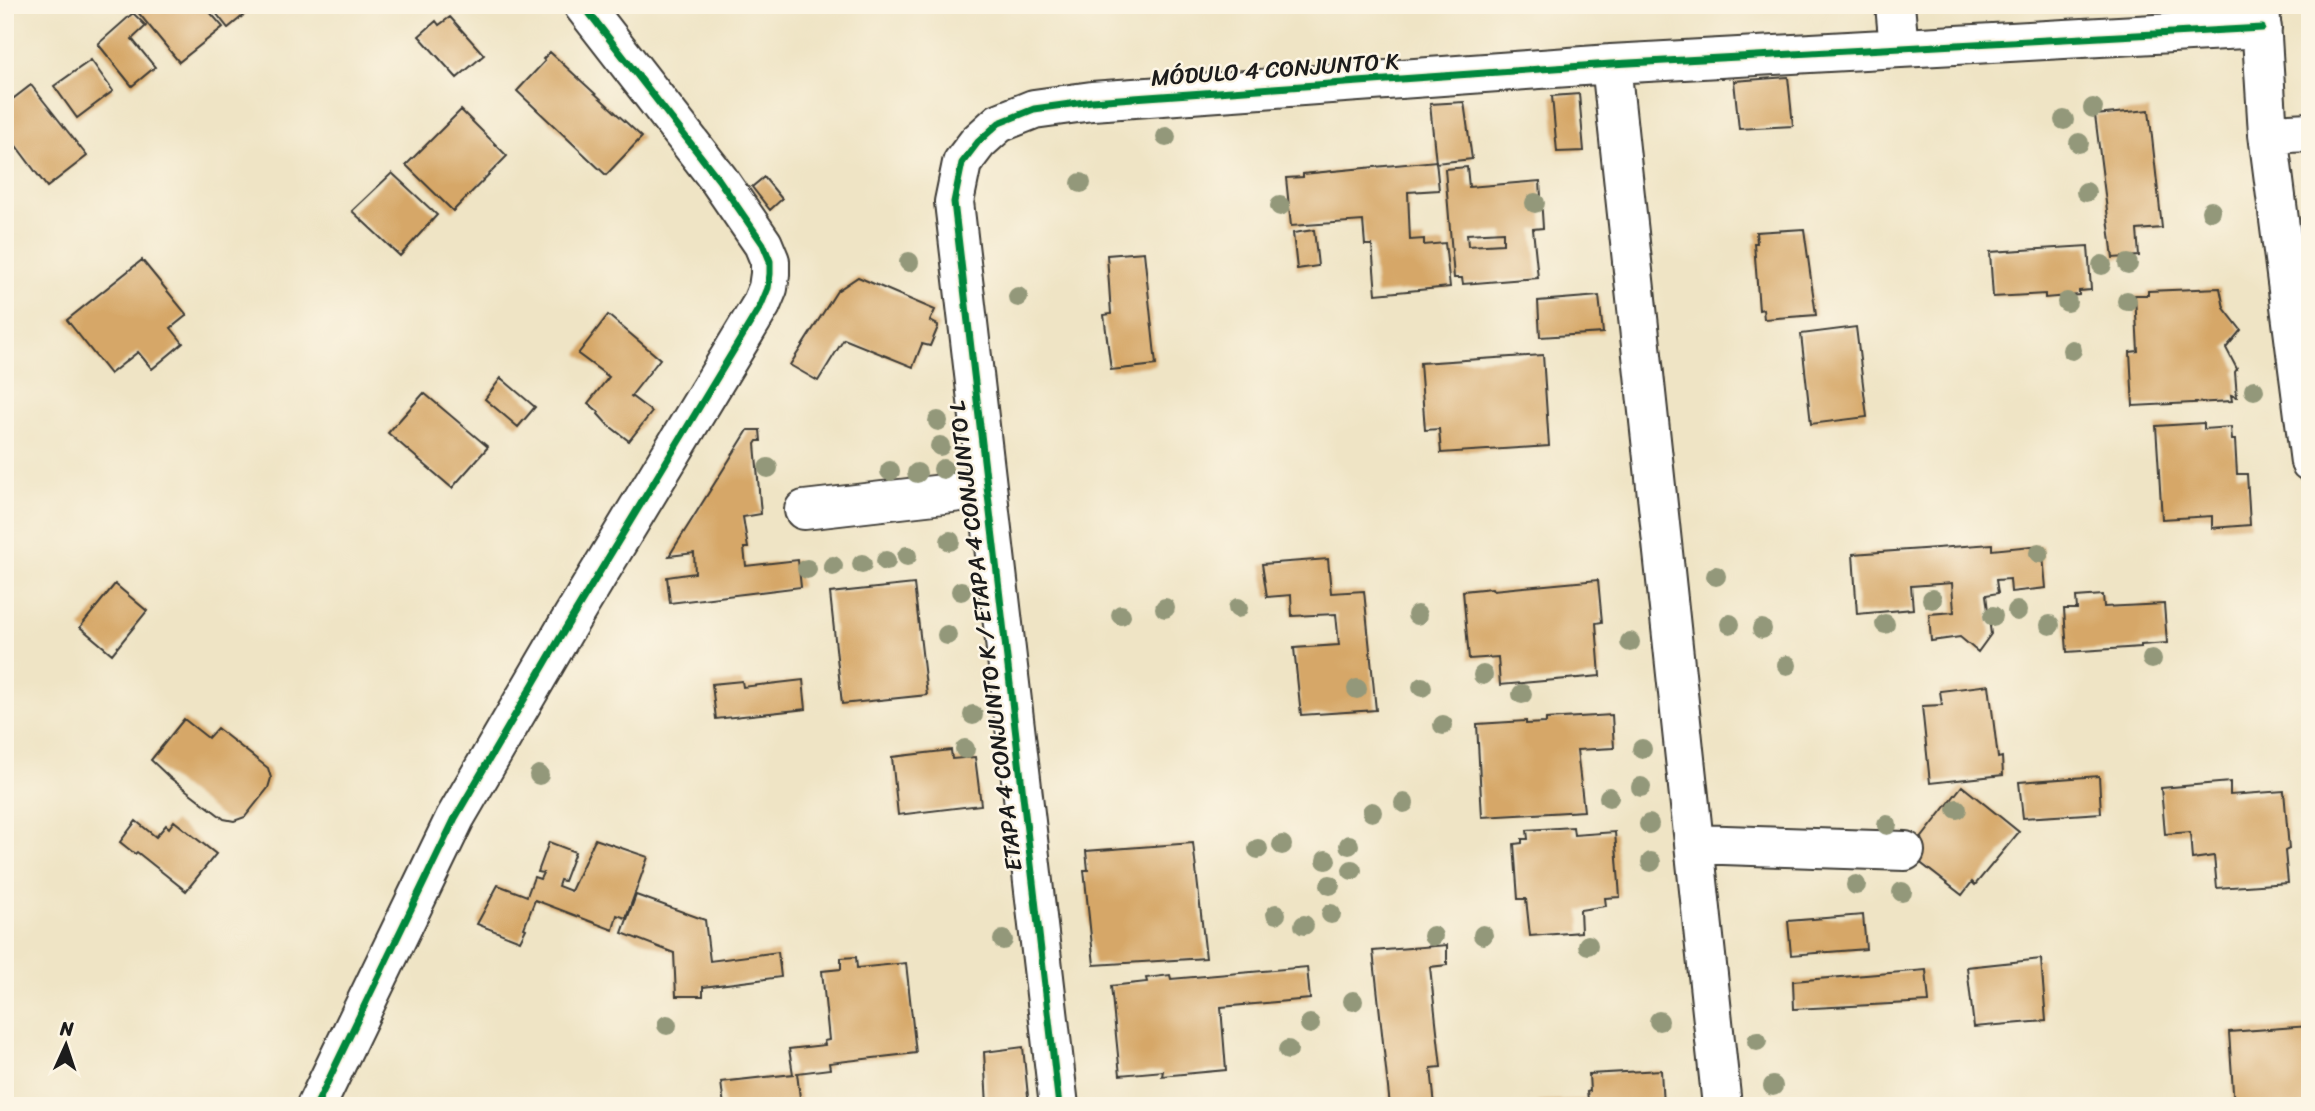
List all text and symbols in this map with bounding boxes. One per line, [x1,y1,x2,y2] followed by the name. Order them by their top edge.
[1149,40,1401,99] street label: MÓDULO 4 CONJUNTO K
[936,398,1035,873] street label: ETAPA 4 CONJUNTO K / ETAPA 4 CONJUNTO L
[32,1010,102,1080] north arrow
[58,1012,75,1045] text: N

